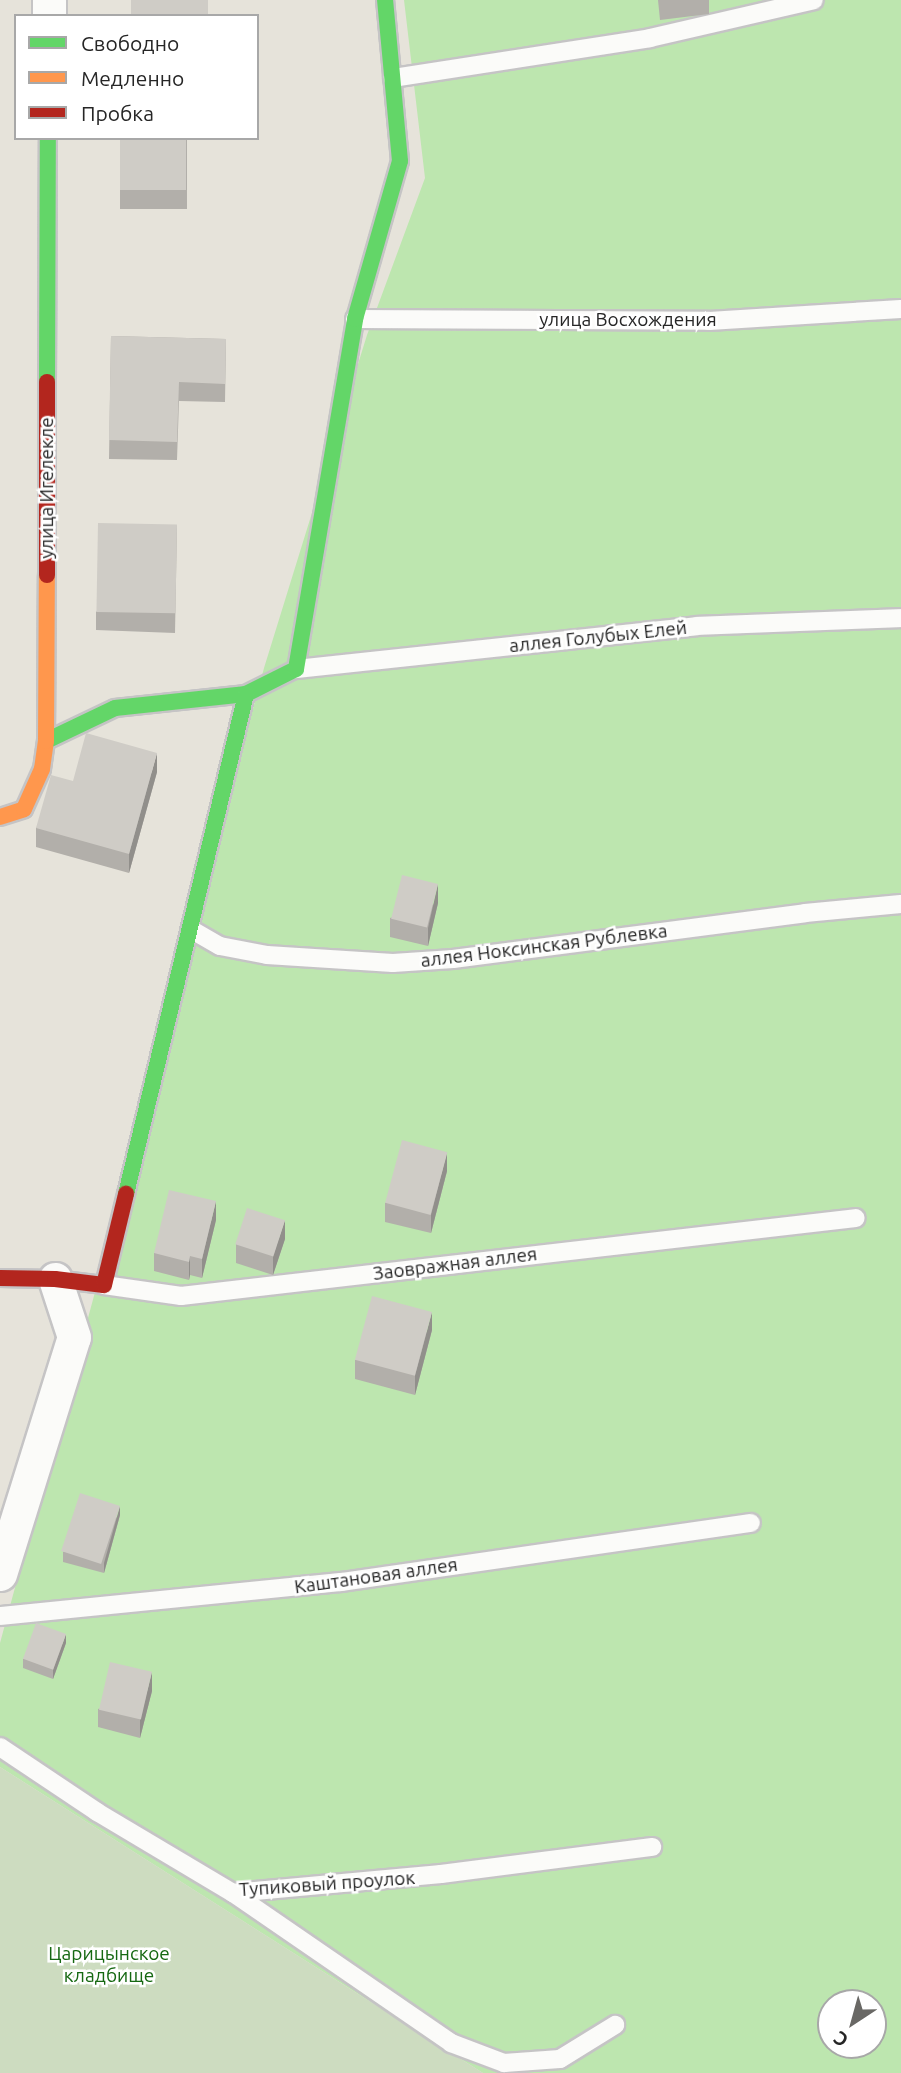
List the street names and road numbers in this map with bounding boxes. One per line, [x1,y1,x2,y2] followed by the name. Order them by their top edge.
[539,309,717,331] street label: улица Восхождения
[36,417,58,559] street label: улица Игелекле
[508,616,688,658] street label: аллея Голубых Елей
[419,920,669,972] street label: аллея Ноксинская Рублевка
[372,1243,538,1285] street label: Заовражная аллея
[293,1553,459,1599] street label: Каштановая аллея
[238,1866,416,1902] street label: Тупиковый проулок

